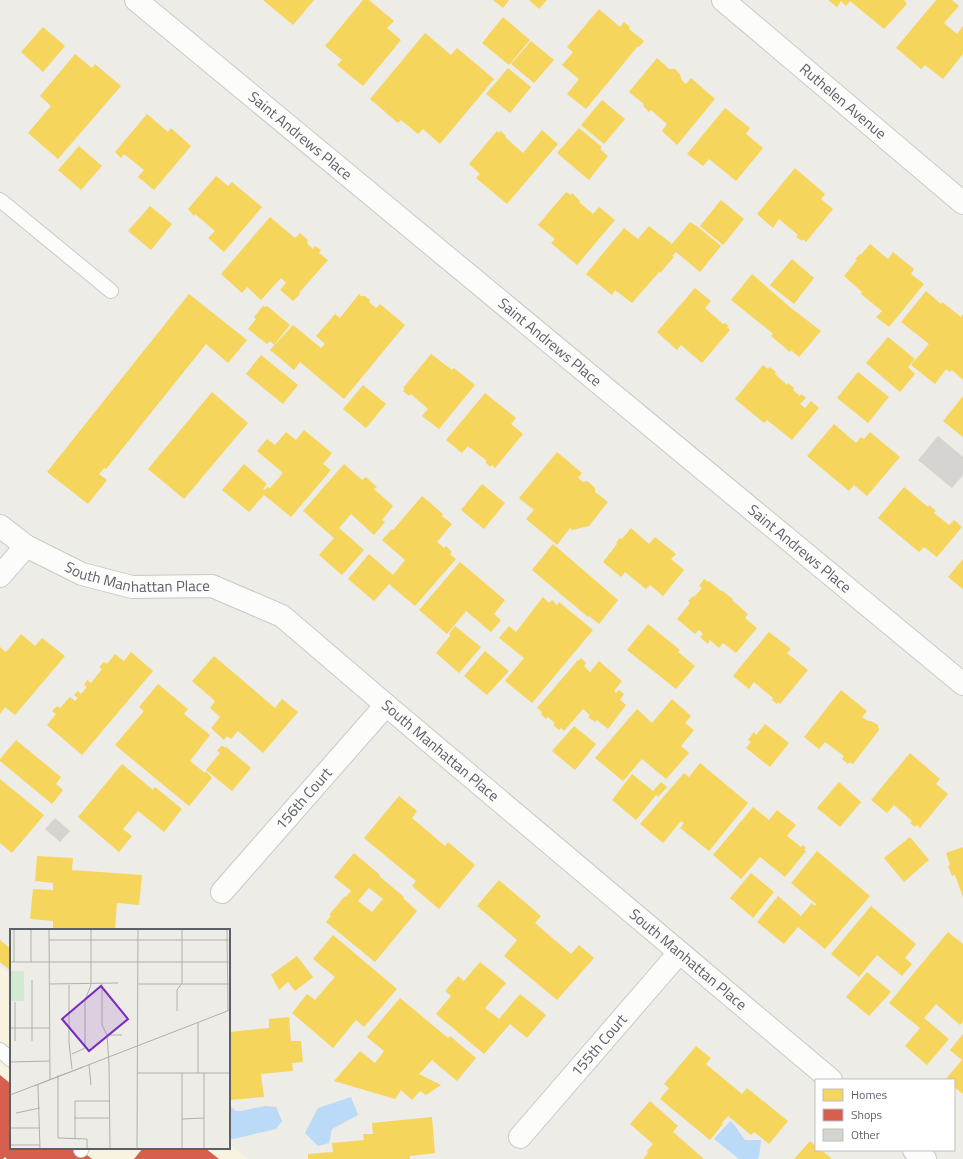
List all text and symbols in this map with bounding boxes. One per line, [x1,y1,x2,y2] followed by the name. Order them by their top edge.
[795,58,892,144] street label: Ruthelen Avenue
[244,86,357,185] street label: Saint Andrews Place
[493,292,607,392] street label: Saint Andrews Place
[743,499,857,598] street label: Saint Andrews Place
[61,555,210,598] street label: South Manhattan Place
[377,694,504,807] street label: South Manhattan Place
[270,762,338,835] street label: 156th Court
[624,903,752,1015] street label: South Manhattan Place
[10,929,230,1149] inset map
[565,1008,633,1081] street label: 155th Court
[815,1079,955,1151] legend
[851,1085,887,1104] text: Homes
[851,1105,883,1124] text: Shops
[851,1125,880,1144] text: Other

